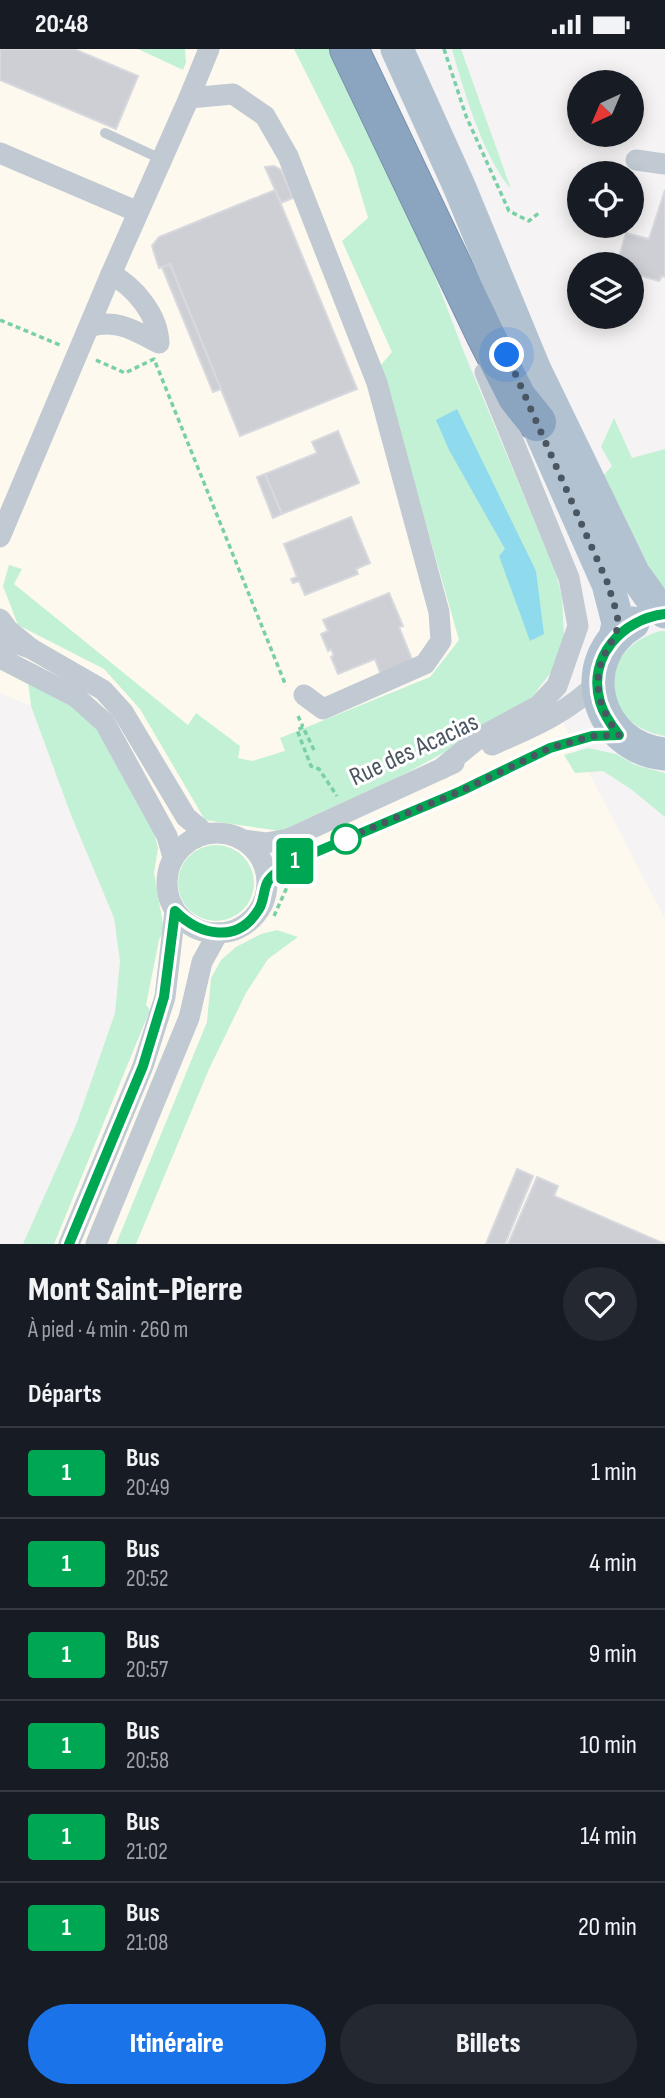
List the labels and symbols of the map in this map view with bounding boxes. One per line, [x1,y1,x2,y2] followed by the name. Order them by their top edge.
[567,70,644,147] north arrow
[489,337,524,372] your location
[345,707,483,793] street label: Rue des Acacias
[331,824,361,854] unlabelled marker
[272,838,318,884] line badge: 1

